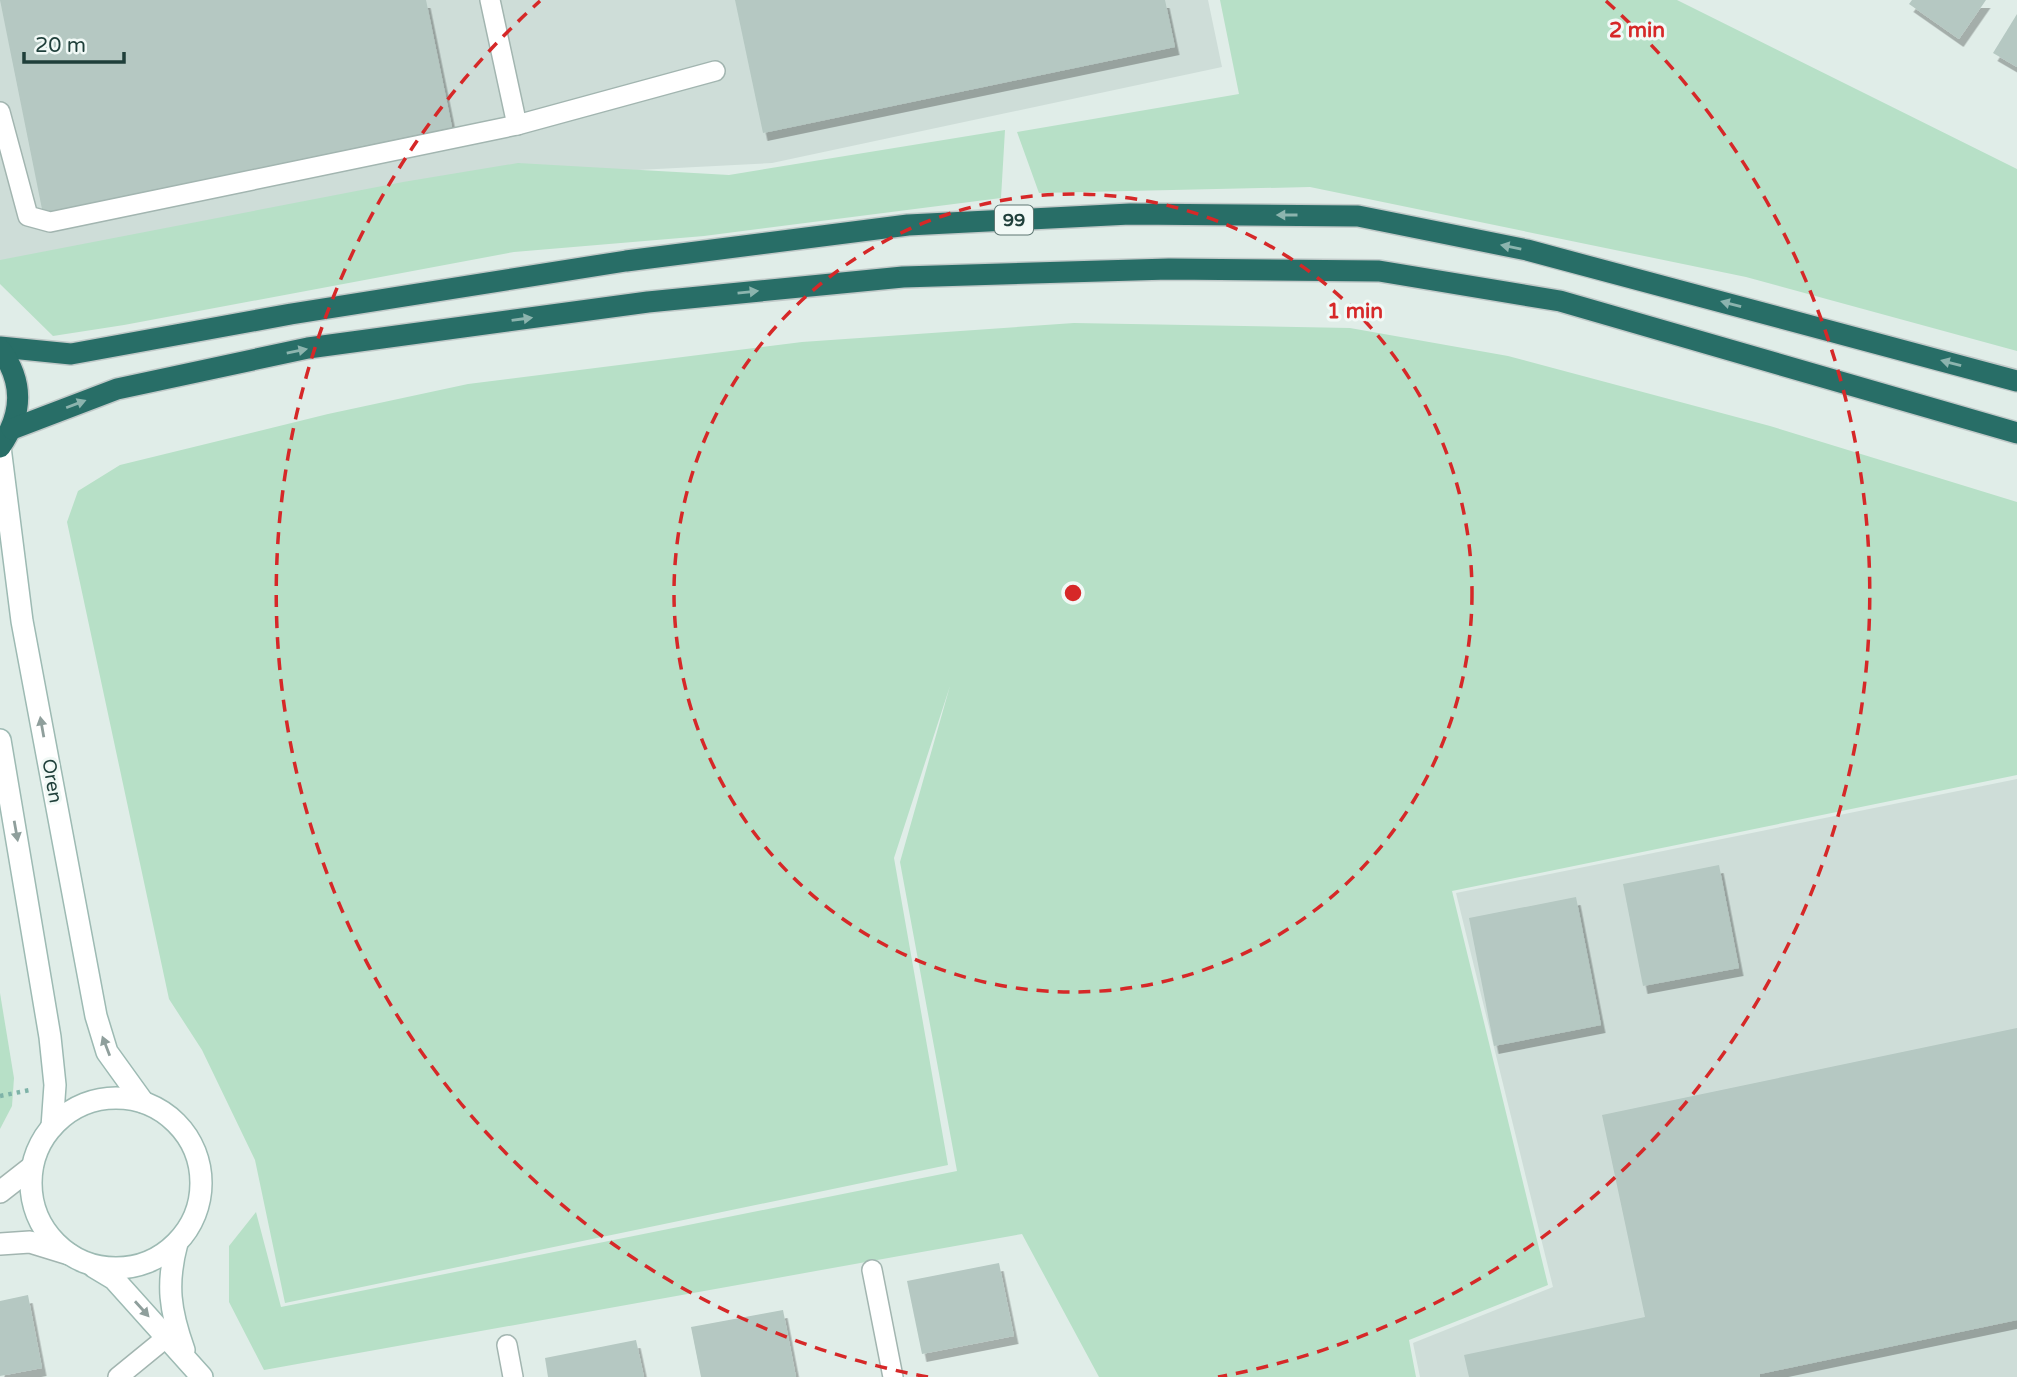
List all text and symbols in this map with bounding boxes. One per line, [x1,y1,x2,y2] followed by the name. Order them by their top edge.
[1609,18,1665,43] text: 2 min
[24,21,124,65] scale bar
[35,33,86,58] text: 20 m
[995,205,1033,234] road number: 99
[1276,209,1298,221] one-way arrow
[1500,241,1522,252] one-way arrow
[737,286,759,297] one-way arrow
[1720,298,1742,309] one-way arrow
[1327,299,1383,324] text: 1 min
[511,313,533,324] one-way arrow
[286,345,308,356] one-way arrow
[1940,357,1962,368] one-way arrow
[66,399,87,410] one-way arrow
[1061,581,1085,605] centre of rings
[36,716,47,738] one-way arrow
[37,757,67,805] street label: Oren
[11,820,22,842] one-way arrow
[100,1035,111,1056] one-way arrow
[133,1300,149,1317] one-way arrow

